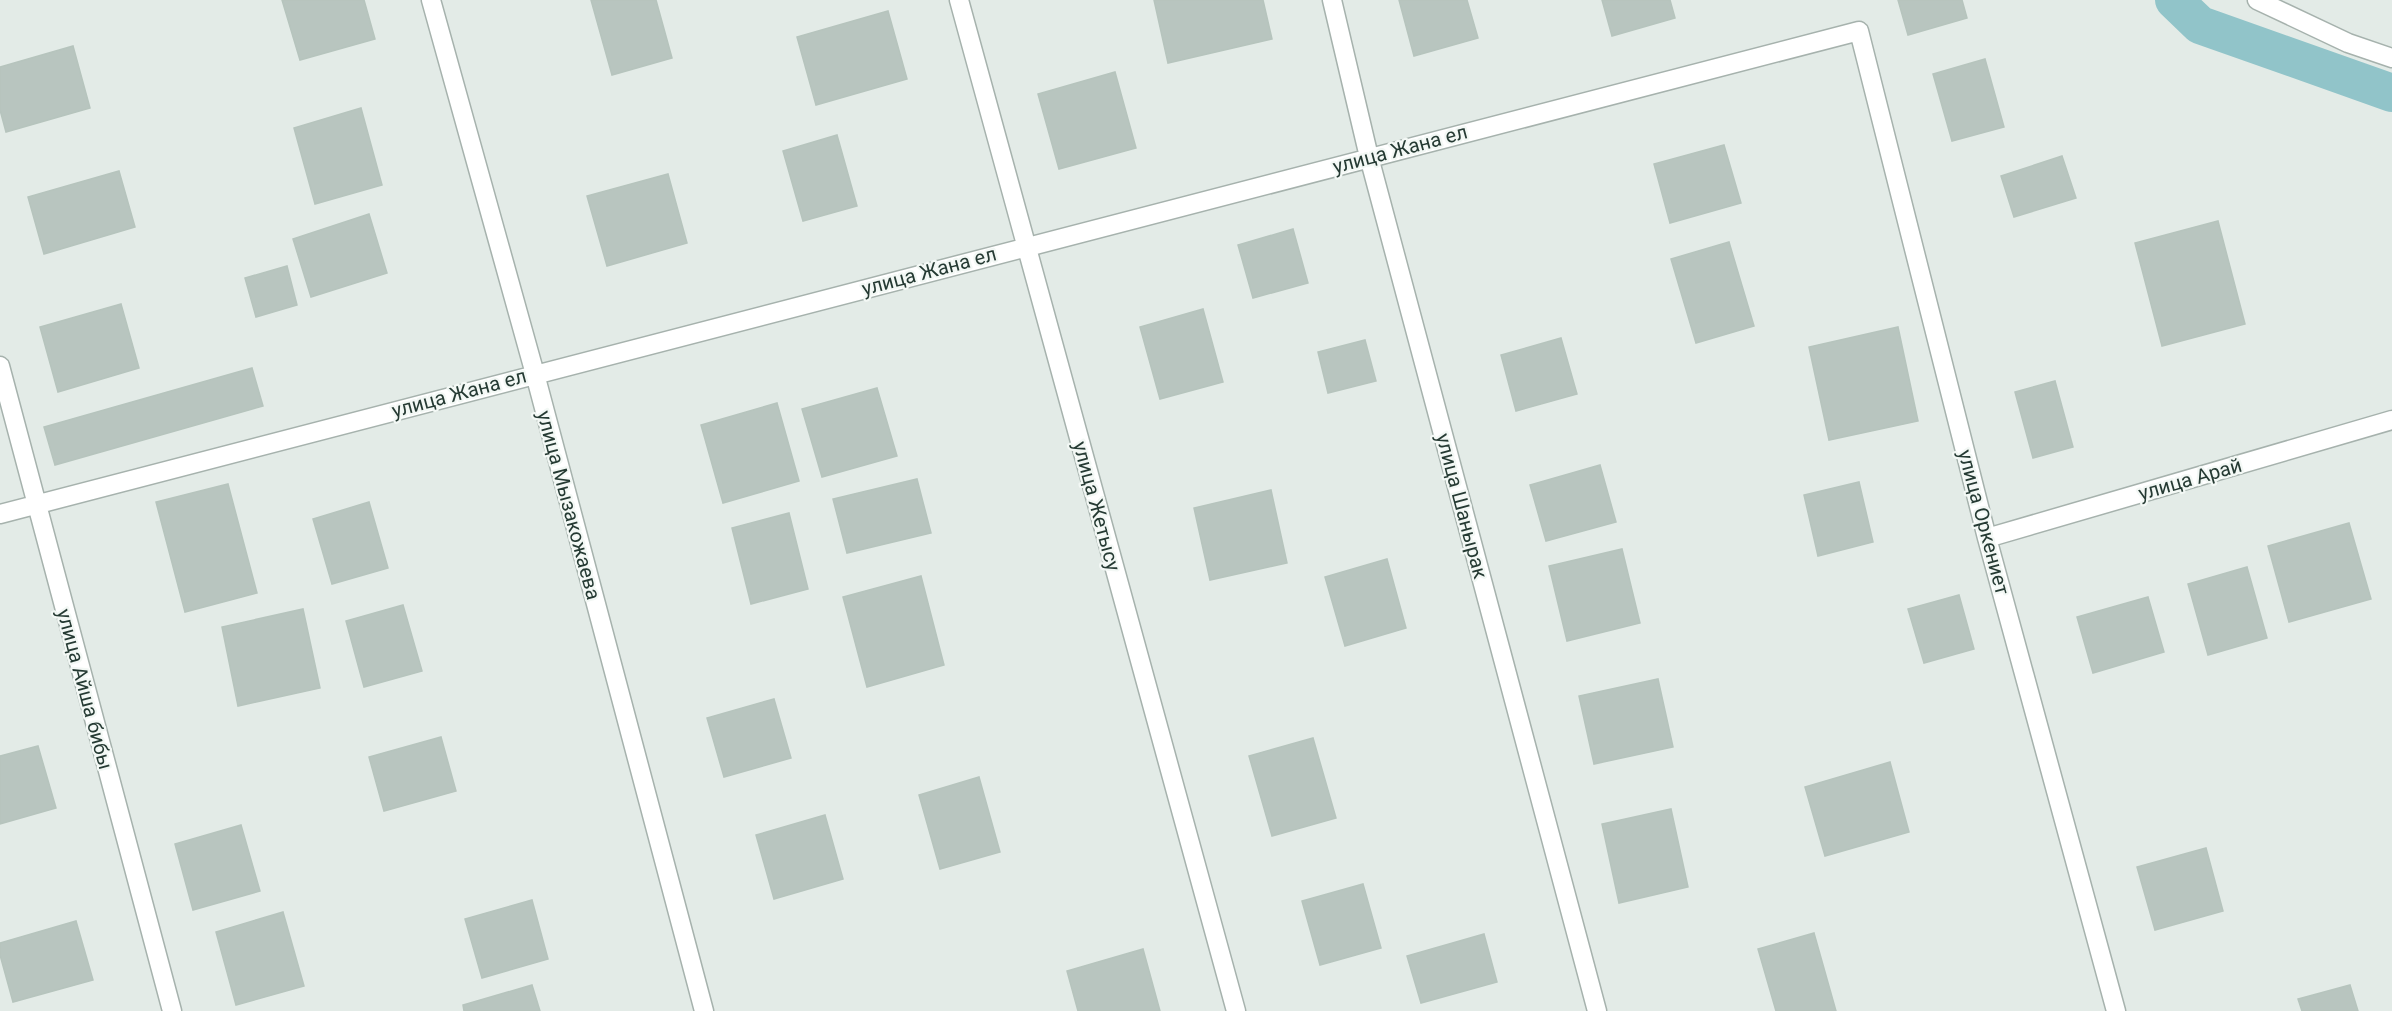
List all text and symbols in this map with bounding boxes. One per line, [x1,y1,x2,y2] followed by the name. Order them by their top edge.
[1330,119,1470,179] street label: улица Жана ел
[859,241,999,301] street label: улица Жана ел
[389,363,529,423] street label: улица Жана ел
[532,408,606,602] street label: улица Мызакожаева
[1431,431,1493,582] street label: улица Шанырак
[1068,438,1126,574] street label: улица Жетысу
[1953,447,2015,598] street label: улица Оркениет
[2135,453,2245,505] street label: улица Арай
[52,606,118,772] street label: улица Айша бибы

